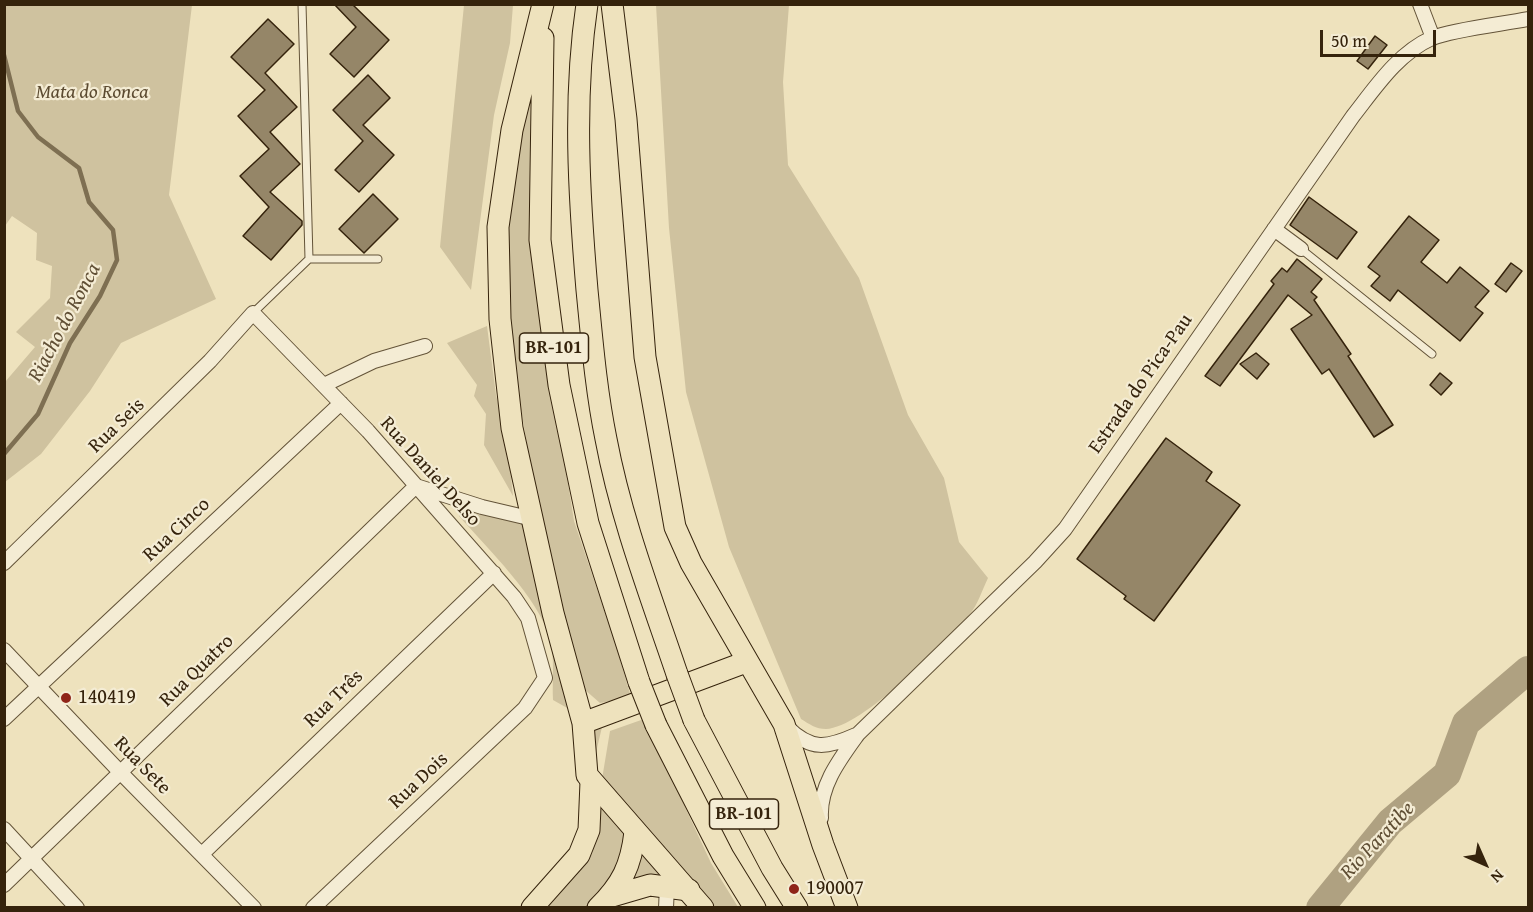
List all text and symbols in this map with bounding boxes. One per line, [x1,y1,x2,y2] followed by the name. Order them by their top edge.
[1323,18,1438,56] scale bar
[1331,27,1367,54] text: 50 m
[36,81,148,105] park label: Mata do Ronca
[23,259,107,387] water label: Riacho do Ronca
[1084,310,1198,458] street label: Estrada do Pica-Pau
[520,333,588,363] road number: BR-101
[84,393,150,459] street label: Rua Seis
[374,412,486,532] street label: Rua Daniel Delso
[138,493,216,567] street label: Rua Cinco
[155,630,239,712] street label: Rua Quatro
[299,665,369,733] street label: Rua Três
[78,686,136,710] place label: 140419
[59,691,73,705] marker: 140419
[108,732,176,800] street label: Rua Sete
[384,748,454,814] street label: Rua Dois
[1336,797,1420,885] water label: Rio Paratibe
[710,799,778,829] road number: BR-101
[1455,834,1515,894] north arrow
[1485,864,1510,889] text: N
[806,877,864,901] place label: 190007
[787,882,801,896] marker: 190007

